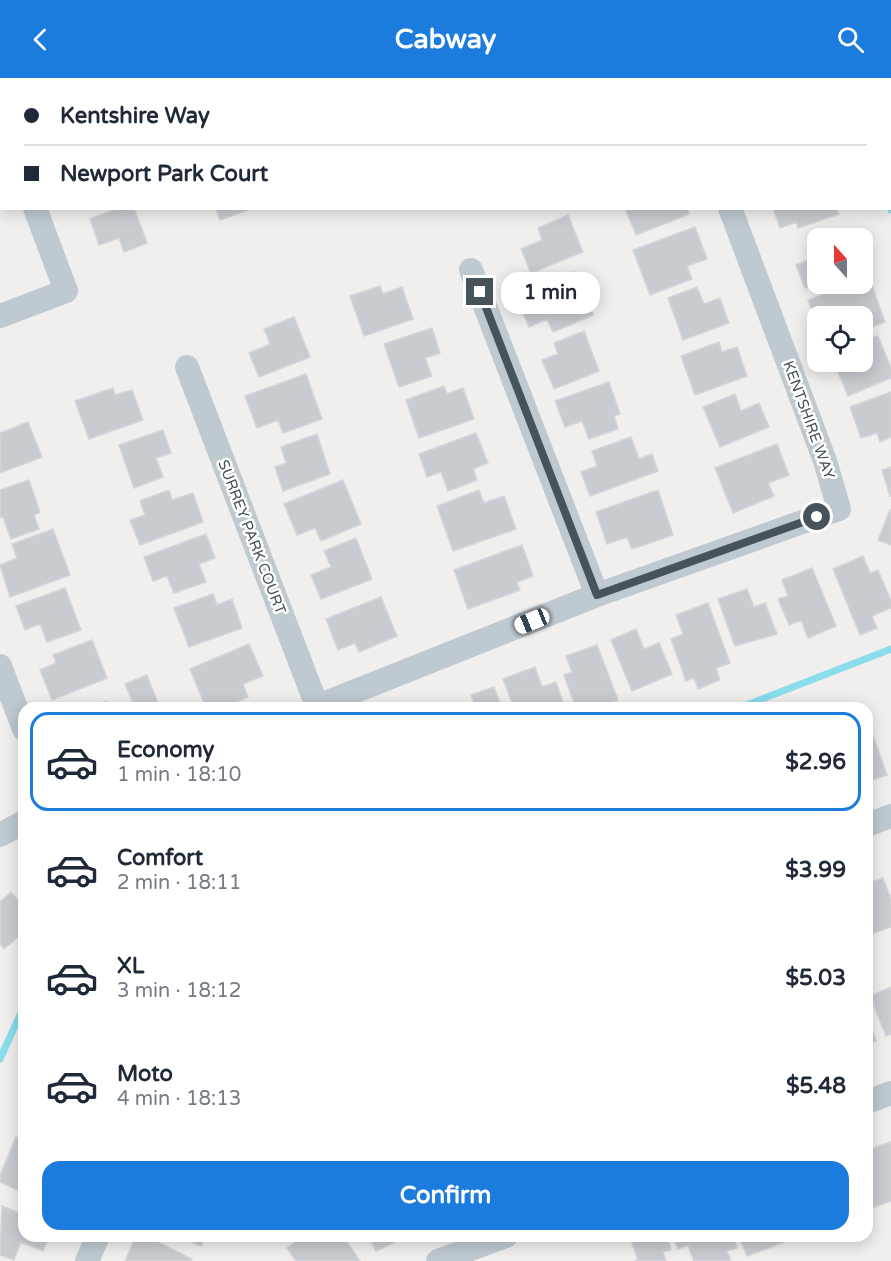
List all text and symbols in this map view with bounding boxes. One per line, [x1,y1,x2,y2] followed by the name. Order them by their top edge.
[24,23,57,56] icon: back
[395,23,496,56] text: Cabway
[834,23,867,56] icon: search
[60,103,210,129] text: Kentshire Way
[60,161,268,187] text: Newport Park Court
[807,228,873,294] north arrow
[807,228,873,372] map controls
[501,271,600,313] callout: 1 min
[466,278,493,305] route end
[524,281,577,305] text: 1 min
[807,306,873,372] button: locate
[779,358,839,482] street label: KENTSHIRE WAY
[214,457,290,617] street label: SURREY PARK COURT
[803,503,830,530] route start
[512,606,552,636] car
[45,735,99,789] icon: car
[117,737,214,763] text: Economy
[785,749,846,775] text: $2.96
[117,763,241,787] text: 1 min · 18:10
[45,843,99,897] icon: car
[117,845,203,871] text: Comfort
[785,857,846,883] text: $3.99
[117,871,241,895] text: 2 min · 18:11
[45,951,99,1005] icon: car
[117,953,144,979] text: XL
[785,965,846,991] text: $5.03
[117,979,241,1003] text: 3 min · 18:12
[45,1059,99,1113] icon: car
[117,1061,173,1087] text: Moto
[786,1073,846,1099] text: $5.48
[117,1087,241,1111] text: 4 min · 18:13
[42,1161,849,1230] button: Confirm

